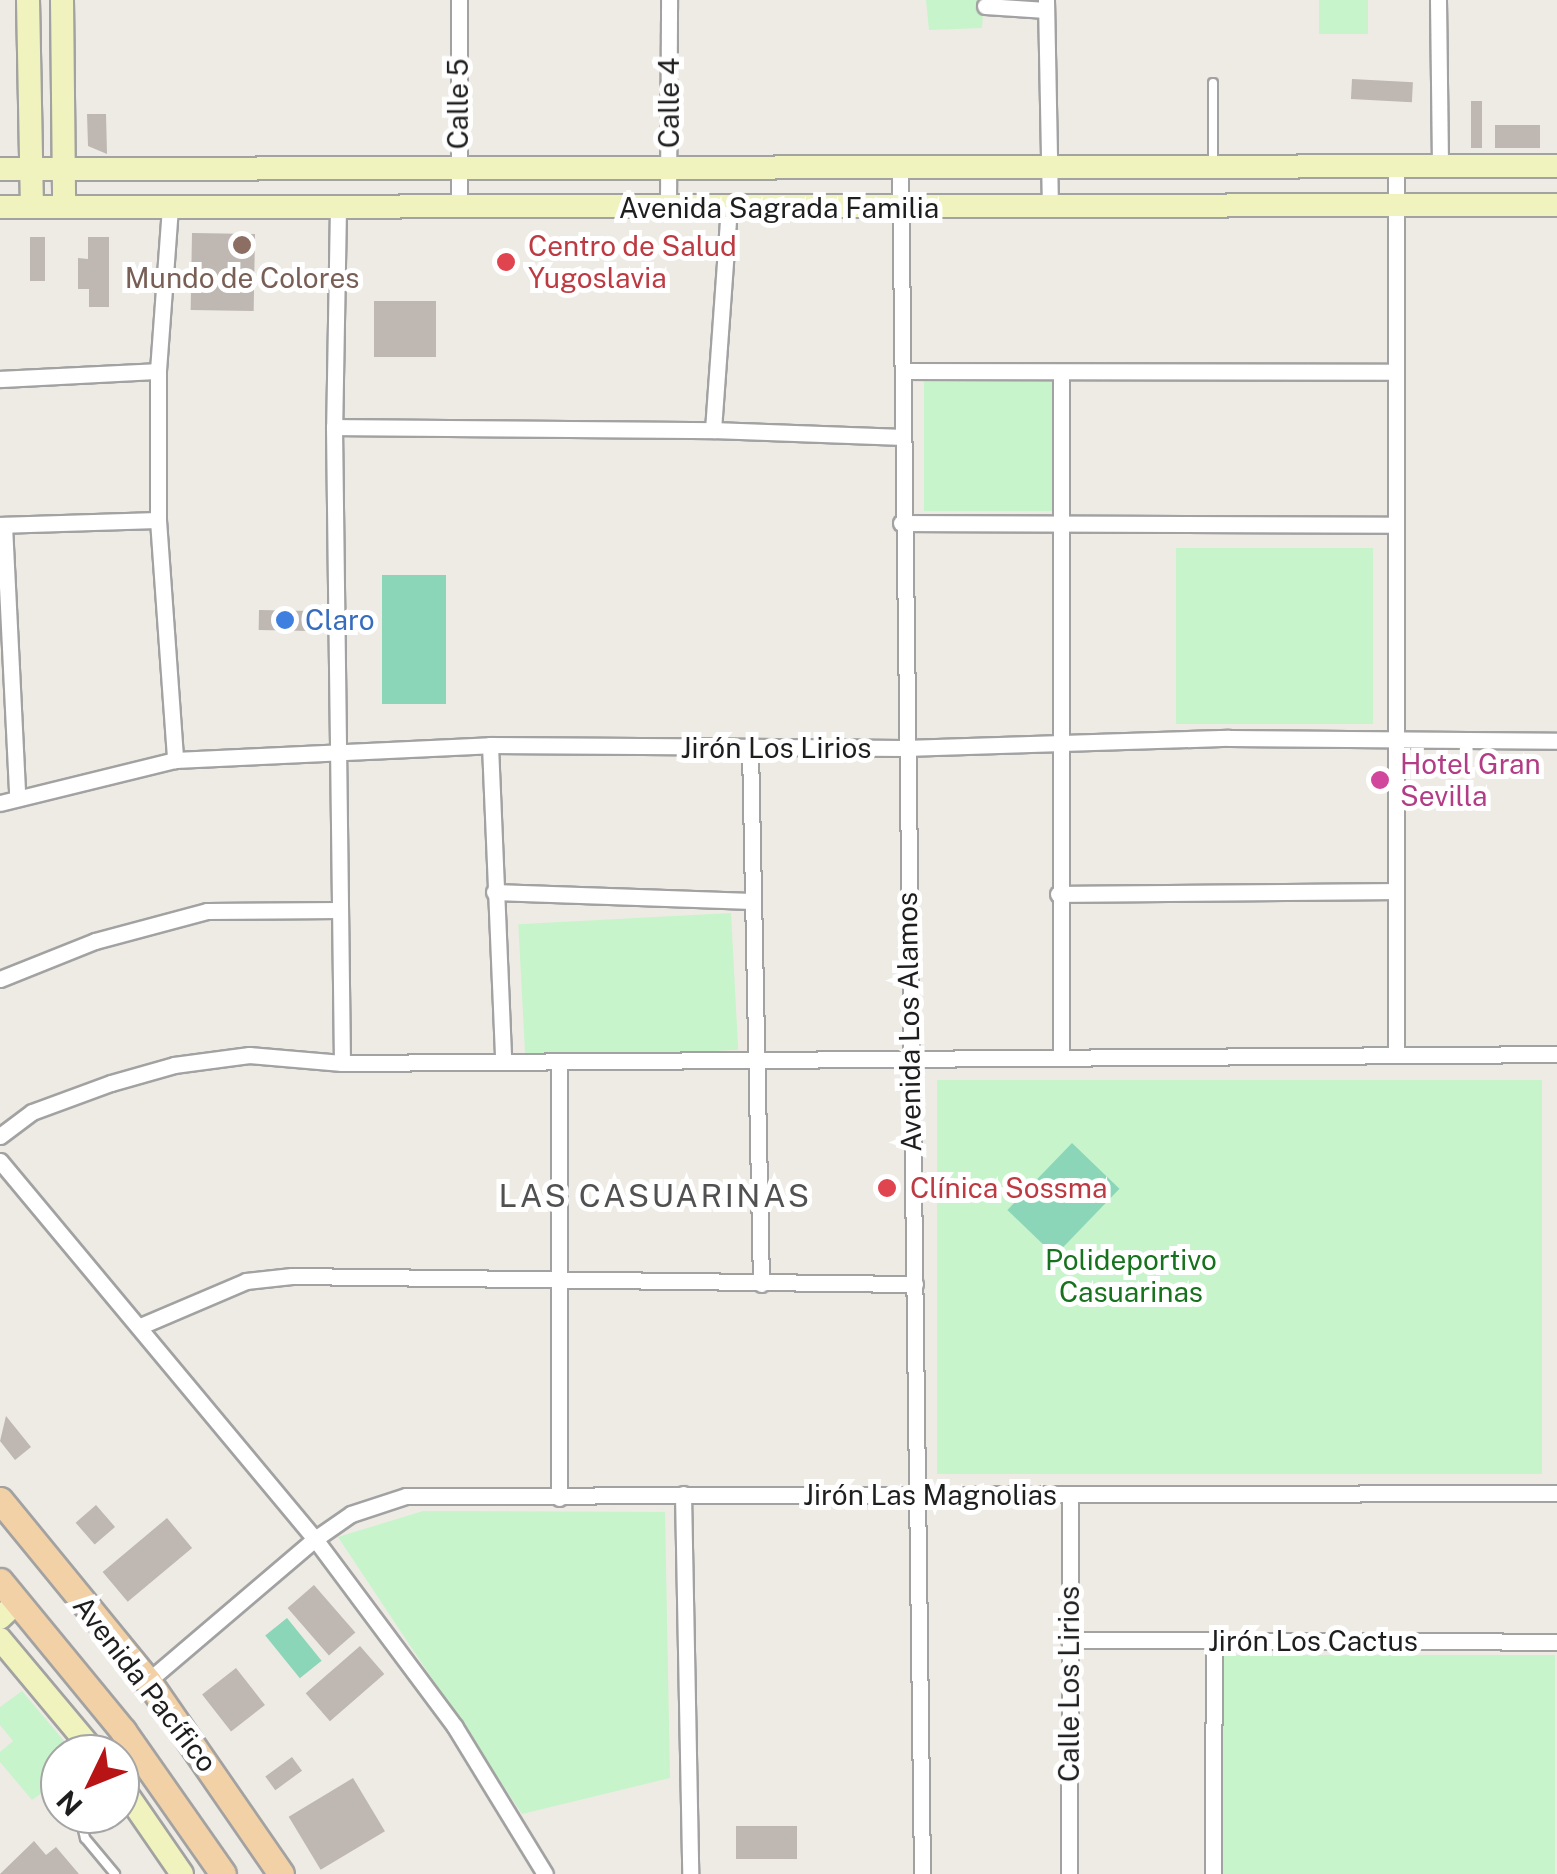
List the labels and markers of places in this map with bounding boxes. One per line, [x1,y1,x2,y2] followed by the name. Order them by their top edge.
[528,229,737,295] place label: Centro de Salud Yugoslavia
[231,234,253,256] marker: Mundo de Colores
[493,249,519,275] marker: Centro de Salud Yugoslavia
[124,261,360,295] place label: Mundo de Colores
[305,603,375,637] place label: Claro
[274,609,296,631] marker: Claro
[1400,747,1541,813] place label: Hotel Gran Sevilla
[1369,769,1391,791] marker: Hotel Gran Sevilla
[910,1171,1107,1205] place label: Clínica Sossma
[874,1175,900,1201] marker: Clínica Sossma

